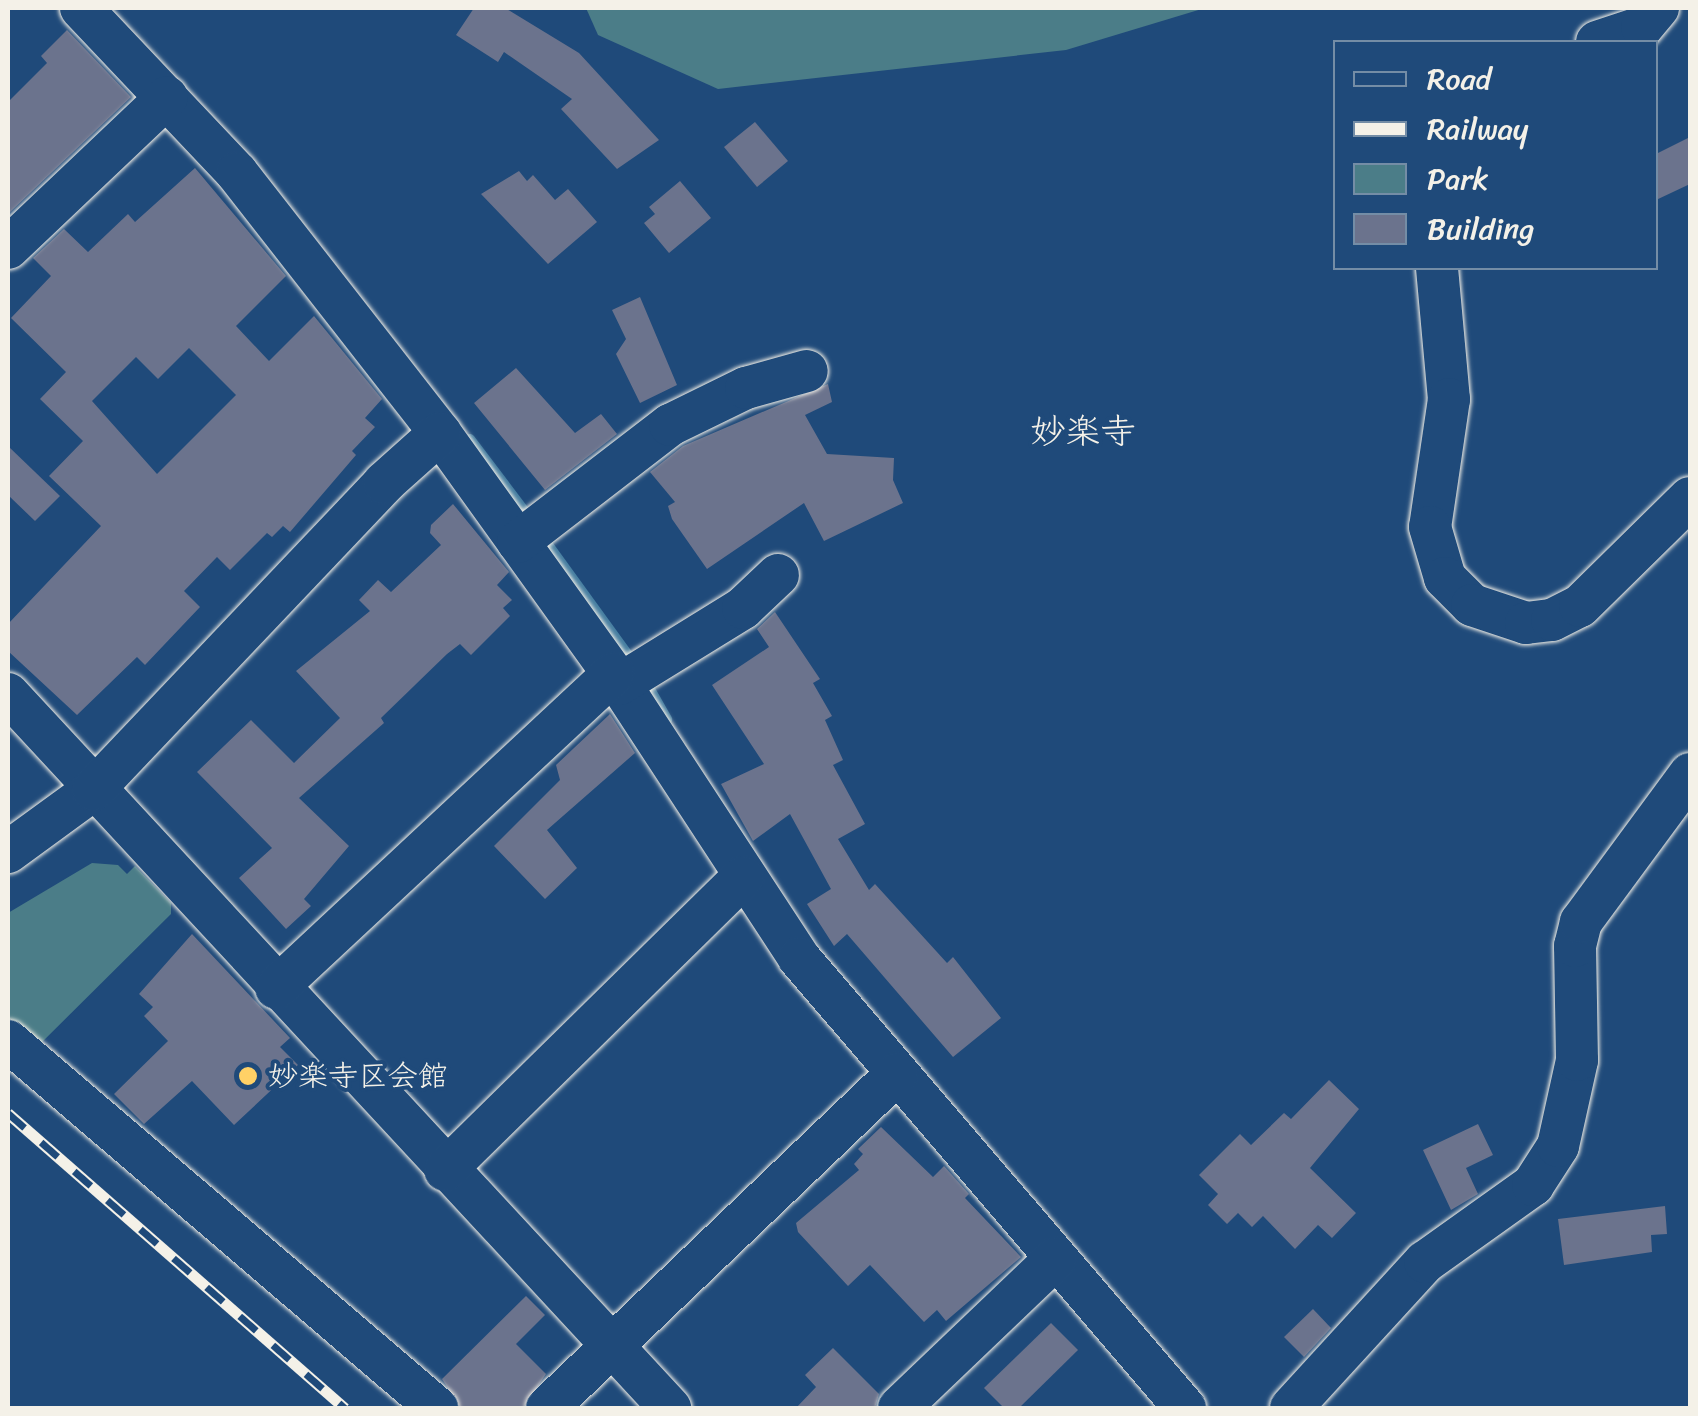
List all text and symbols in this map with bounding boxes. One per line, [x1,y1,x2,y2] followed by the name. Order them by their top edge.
[1333,40,1658,270] legend
[1427,52,1491,106] text: Road
[1427,102,1528,156] text: Railway
[1427,152,1489,206] text: Park
[1427,202,1534,256] text: Building
[1031,410,1135,452] district label: 妙楽寺
[268,1058,448,1094] place label: 妙楽寺区会館
[237,1065,259,1087] marker: 妙楽寺区会館

